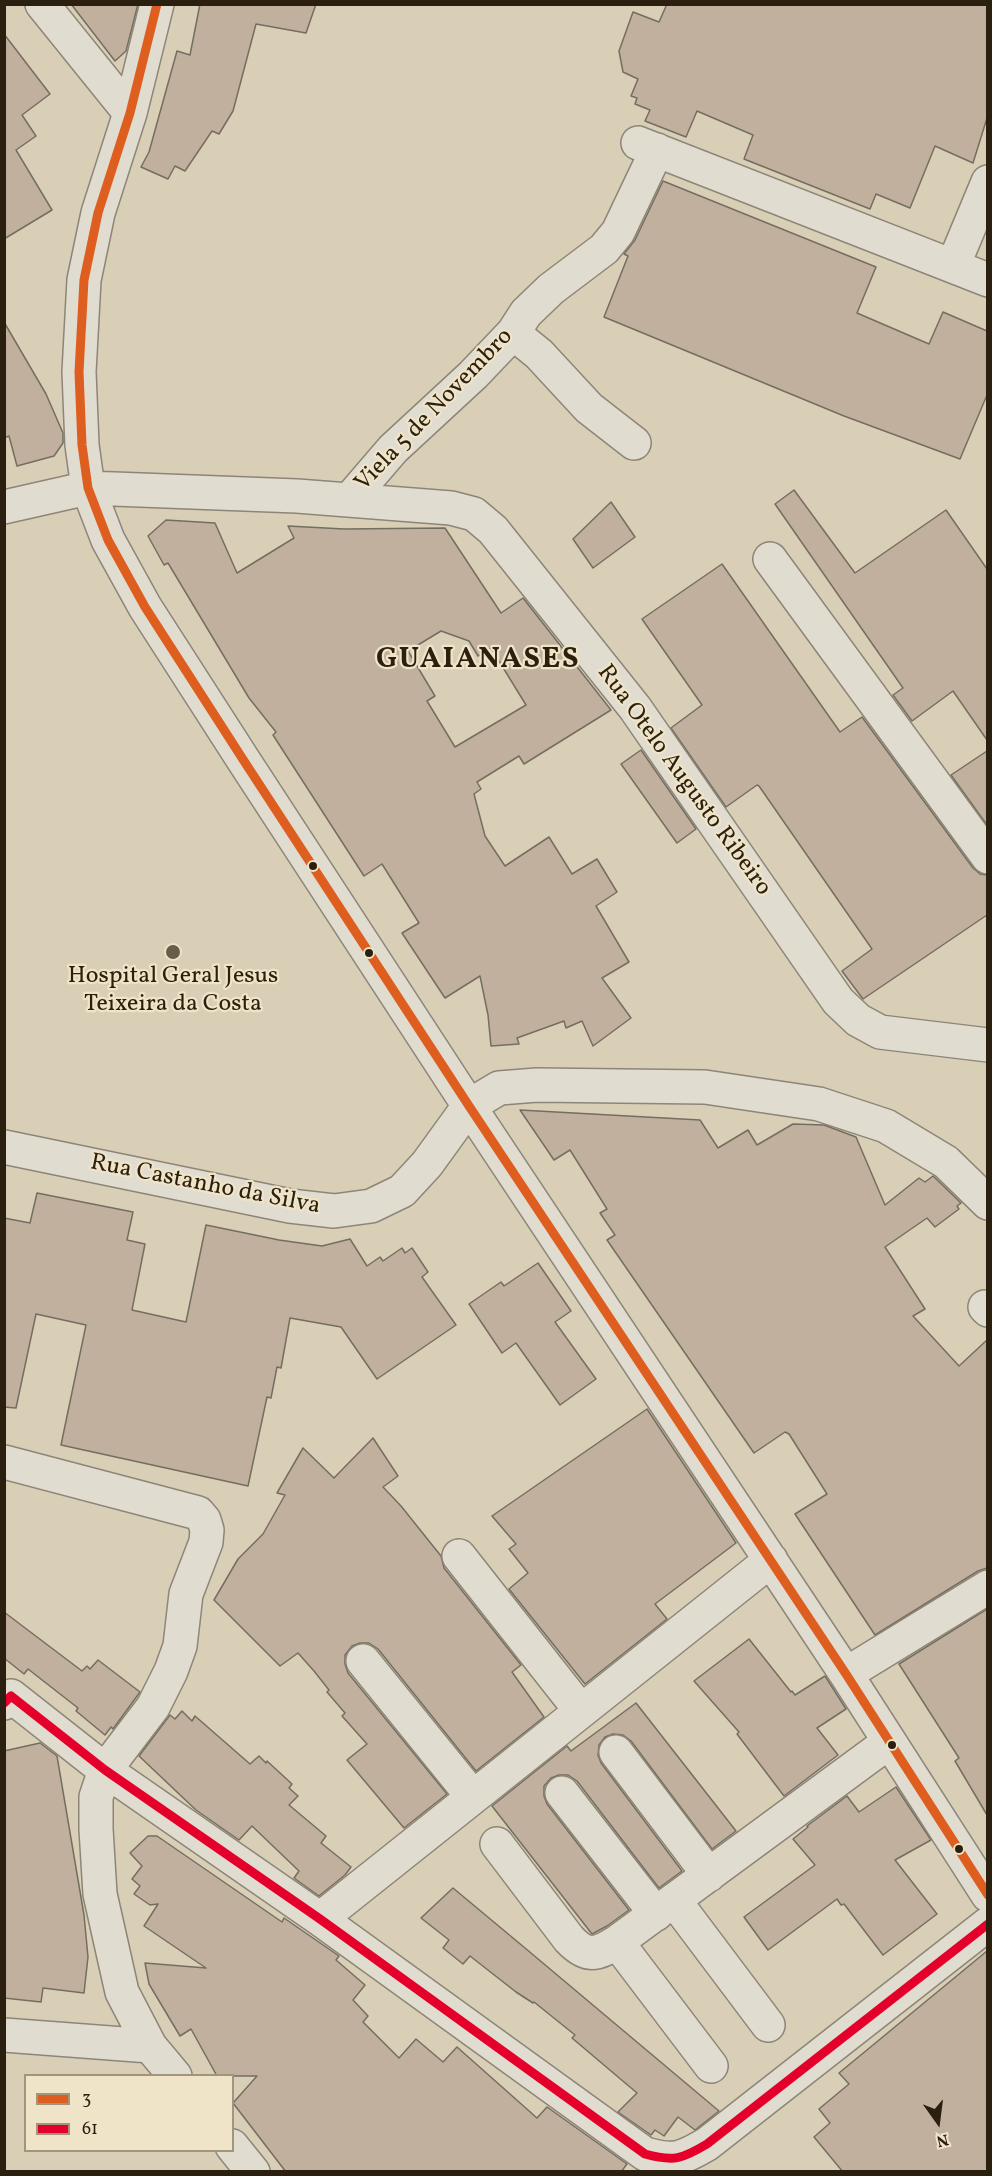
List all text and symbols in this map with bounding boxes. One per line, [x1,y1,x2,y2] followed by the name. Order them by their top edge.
[350,324,520,498] street label: Viela 5 de Novembro
[376,643,580,679] district label: GUAIANASES
[589,660,777,902] street label: Rua Otelo Augusto Ribeiro
[307,860,319,872] unlabelled marker
[164,943,182,961] marker: Hospital Geral Jesus Teixeira da Costa
[363,947,375,959] unlabelled marker
[68,964,278,1020] place label: Hospital Geral Jesus Teixeira da Costa
[88,1150,322,1222] street label: Rua Castanho da Silva
[886,1739,898,1751] unlabelled marker
[953,1843,965,1855] unlabelled marker
[24,2074,234,2152] legend
[82,2087,91,2112] text: 3
[908,2092,968,2152] north arrow
[82,2117,98,2142] text: 61
[934,2127,951,2152] text: N

